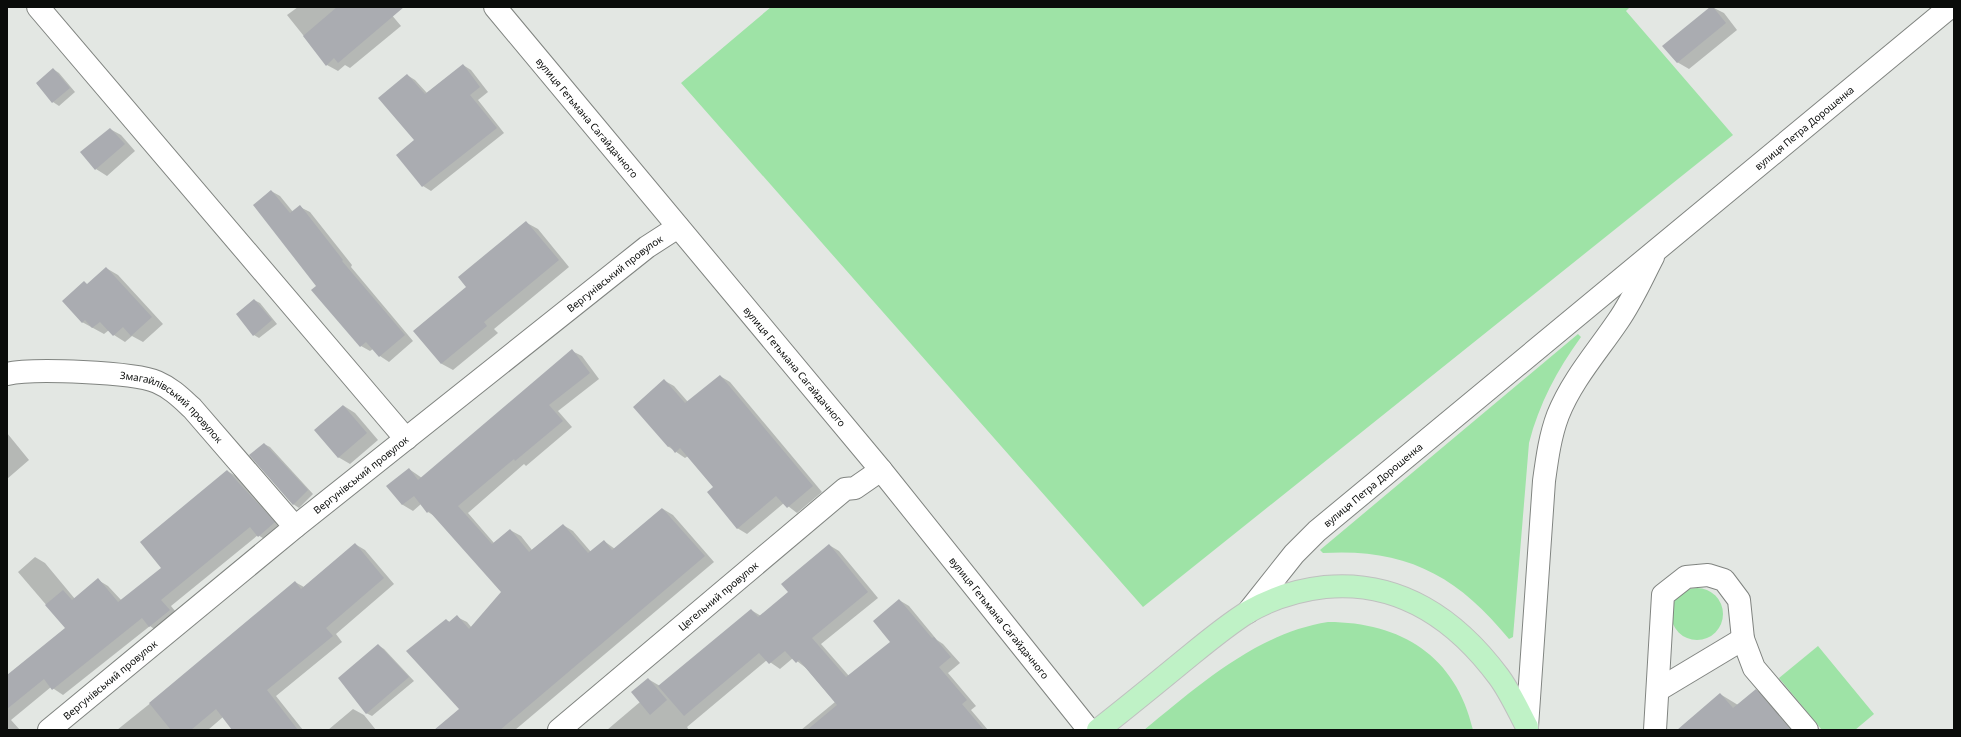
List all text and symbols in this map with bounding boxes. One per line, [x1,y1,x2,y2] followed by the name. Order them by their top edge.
[533,55,641,181] street label: вулиця Гетьмана Сагайдачного
[1752,82,1857,173] street label: вулиця Петра Дорошенка
[564,231,666,315] street label: Вергунівський провулок
[740,303,849,430] street label: вулиця Гетьмана Сагайдачного
[119,368,226,446] street label: Змагайлівський провулок
[310,432,412,517] street label: Вергунівський провулок
[1320,440,1425,530] street label: вулиця Петра Дорошенка
[946,554,1052,682] street label: вулиця Гетьмана Сагайдачного
[675,558,762,634] street label: Цегельний провулок
[60,636,160,723] street label: Вергунівський провулок

